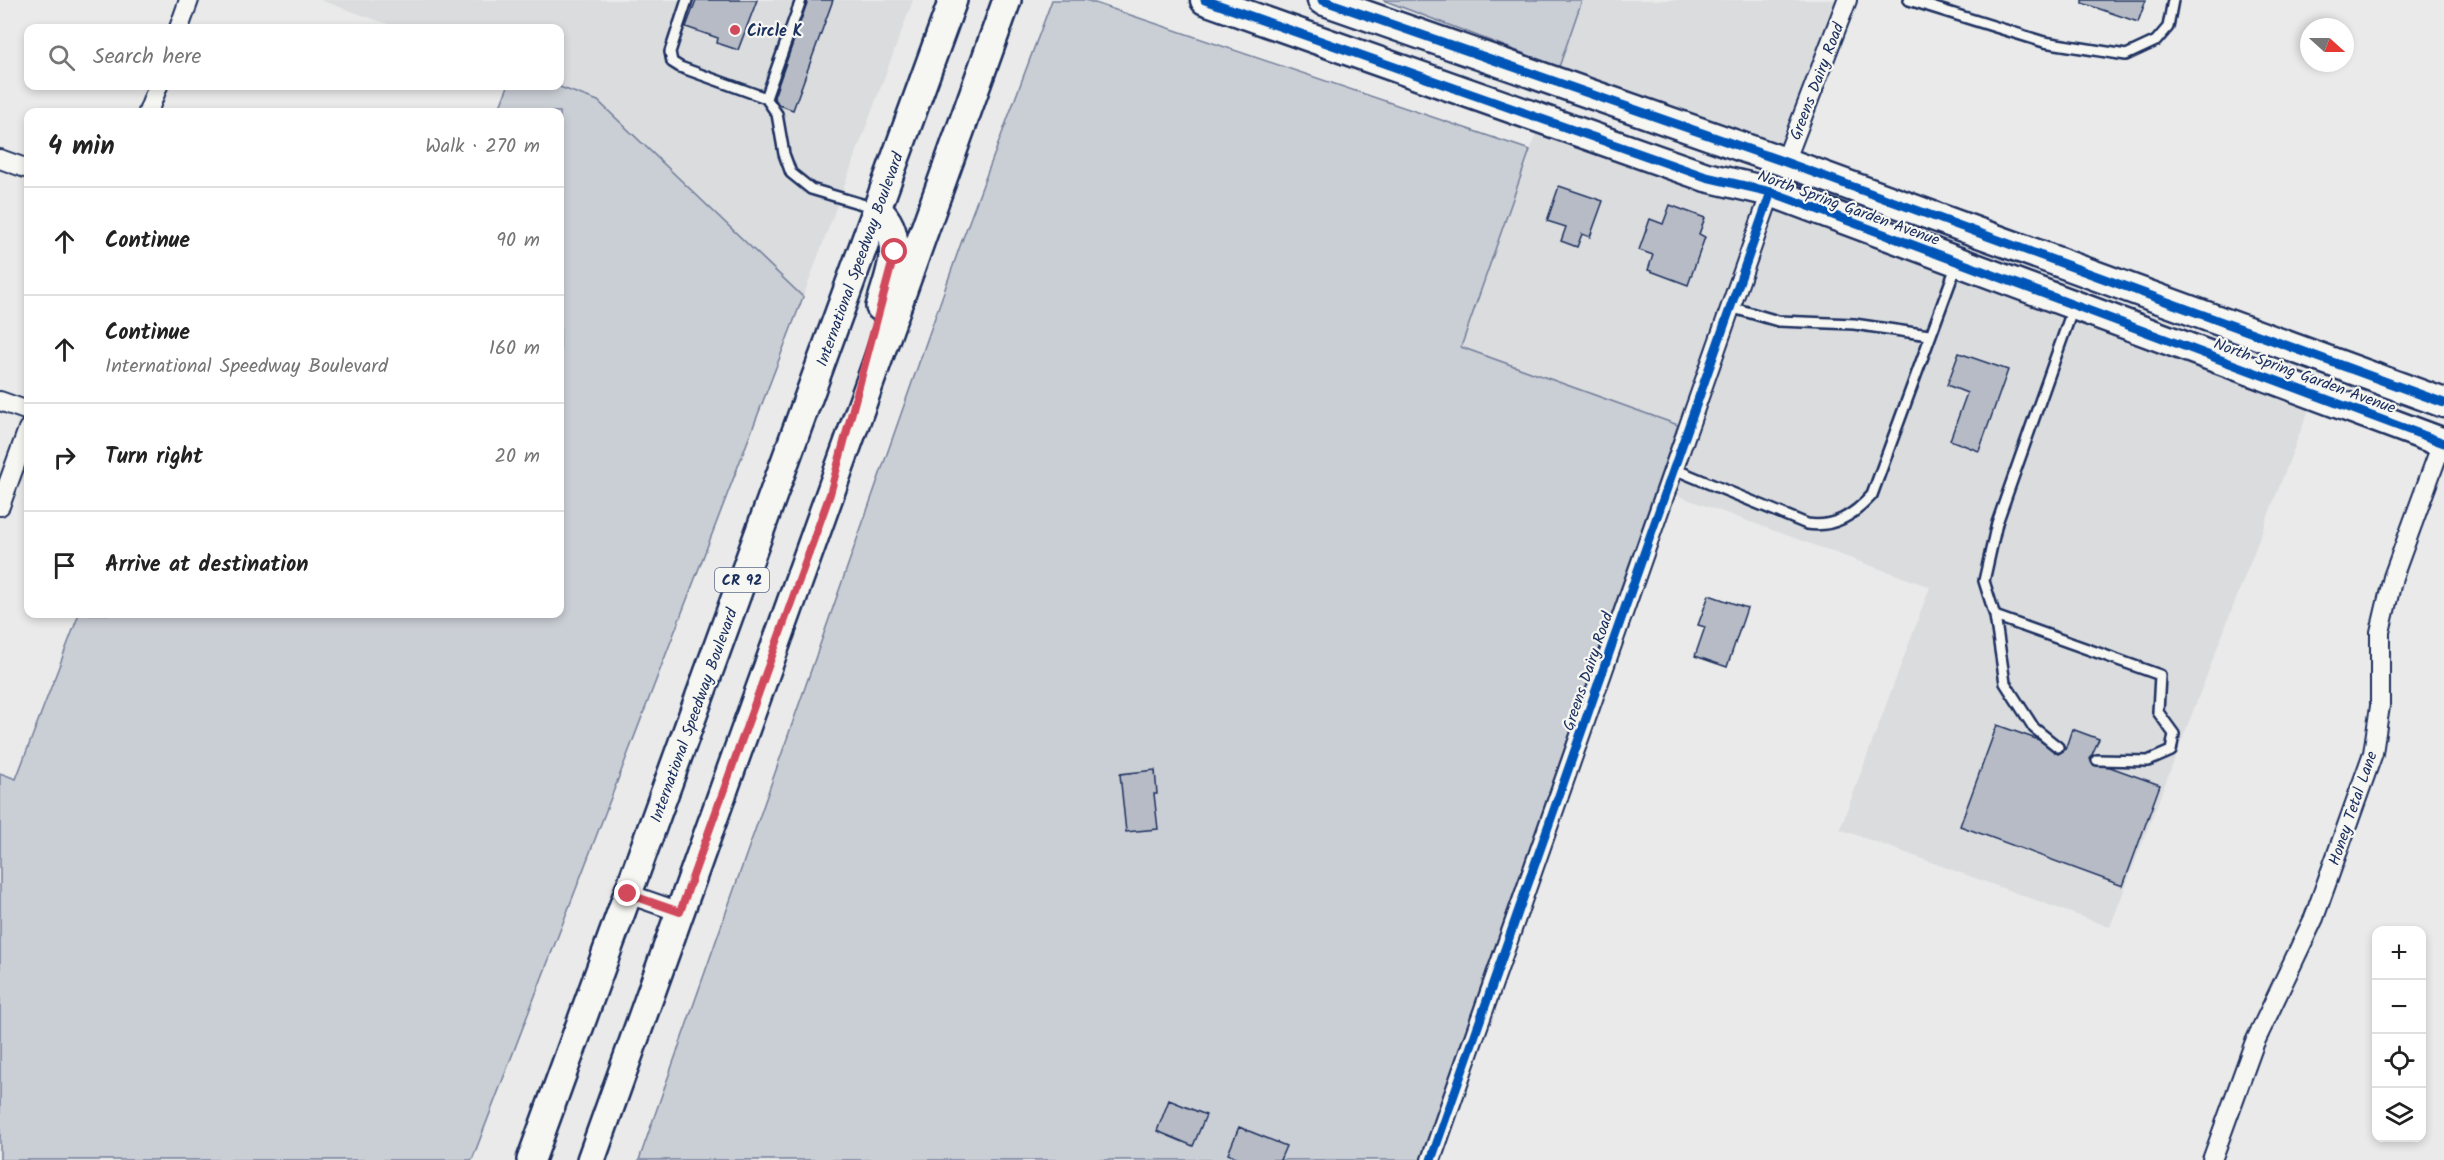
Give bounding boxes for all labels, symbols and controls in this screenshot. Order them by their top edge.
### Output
street label: Greens Dairy Road [1783,18,1852,144]
north arrow [2300,18,2354,72]
place label: Circle K [747,19,803,44]
marker: Circle K [728,23,742,37]
search box [24,24,564,90]
text: Search here [93,40,201,75]
icon: search [45,41,78,74]
text: 4 min [48,126,115,168]
text: Walk · 270 m [425,131,540,163]
street label: International Speedway Boulevard [810,148,911,370]
street label: North Spring Garden Avenue [1754,164,1943,253]
text: Continue [105,224,190,259]
icon: ahead [48,225,81,258]
text: 90 m [496,225,540,257]
route start [881,238,907,264]
text: Continue [105,316,190,351]
street label: North Spring Garden Avenue [2210,332,2399,421]
icon: ahead [48,333,81,366]
text: 160 m [489,333,540,365]
text: International Speedway Boulevard [105,351,388,383]
text: Turn right [105,440,203,475]
icon: right [48,441,81,474]
text: 20 m [494,441,540,473]
text: Arrive at destination [105,548,308,583]
icon: arrive [48,549,81,582]
road number: CR 92 [715,568,769,592]
street label: International Speedway Boulevard [644,604,745,826]
street label: Greens Dairy Road [1556,608,1621,734]
street label: Honey Tetal Lane [2322,748,2385,869]
route end [614,880,640,906]
map controls [2372,926,2426,1142]
button: + [2372,926,2426,980]
button: − [2372,980,2426,1034]
button: locate [2372,1034,2426,1088]
button: layers [2372,1088,2426,1142]

